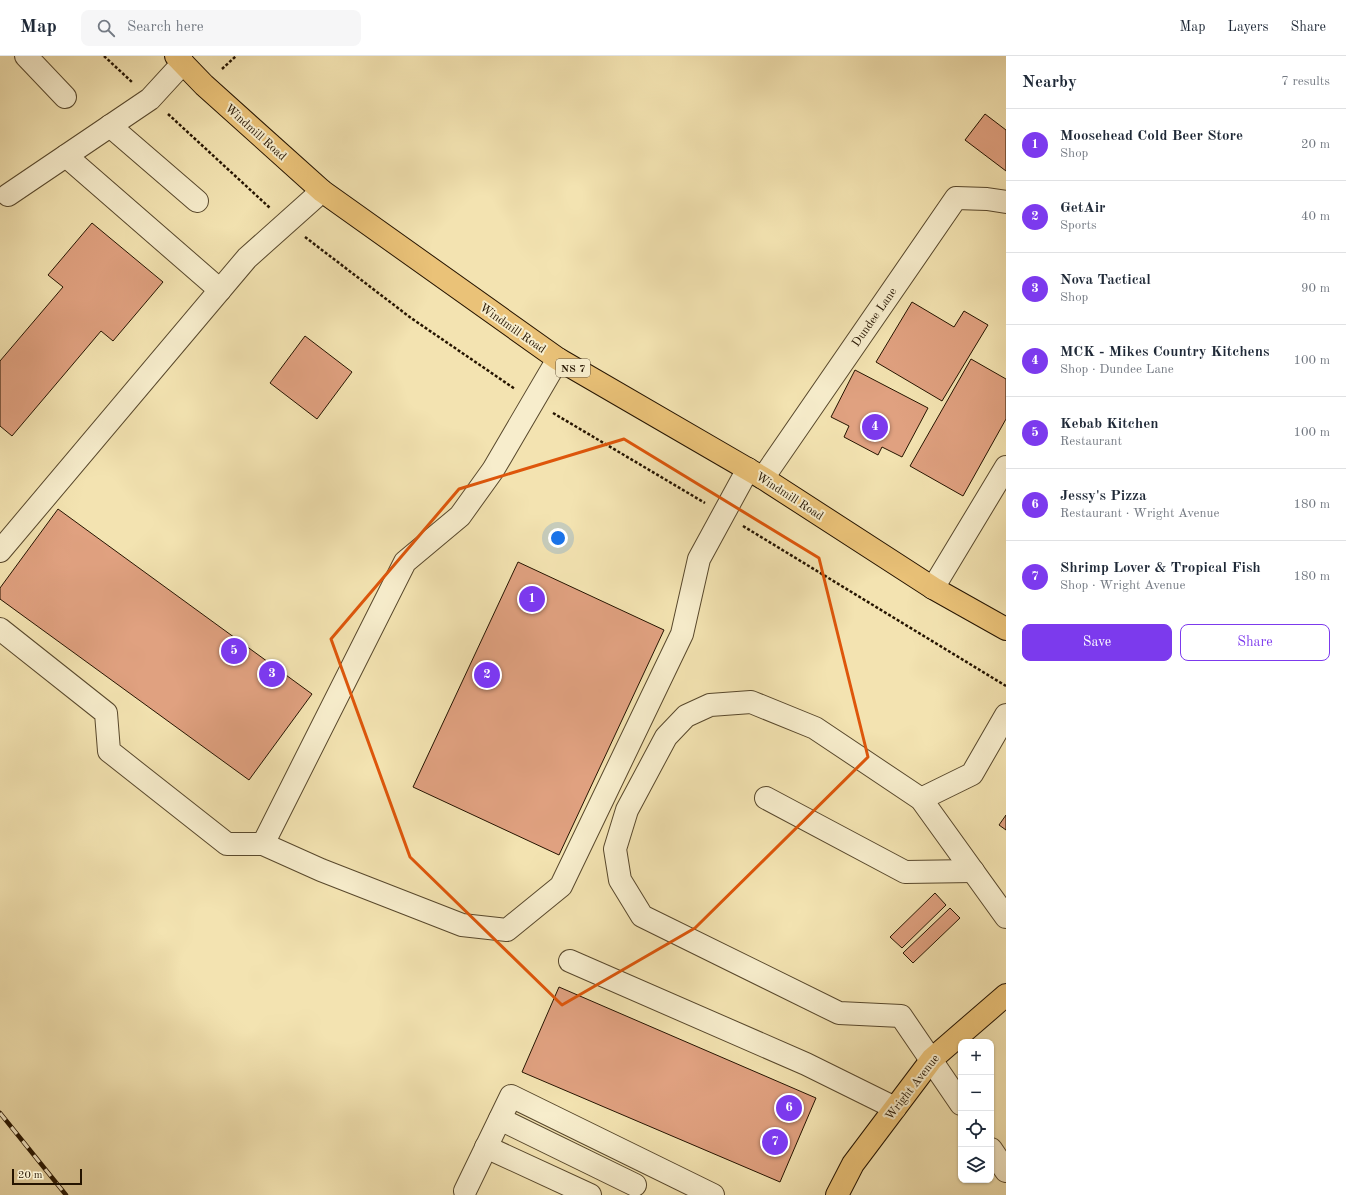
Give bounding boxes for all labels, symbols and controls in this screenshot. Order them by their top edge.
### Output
search box [81,10,361,46]
icon: search [95,17,117,39]
text: Map [20,18,57,37]
text: Search here [127,20,204,35]
text: Map [1180,20,1206,34]
text: Layers [1228,20,1269,34]
text: Share [1291,20,1326,34]
text: Nearby [1022,74,1077,91]
text: 7 results [1281,75,1330,88]
street label: Windmill Road [222,102,288,163]
text: Moosehead Cold Beer Store [1060,129,1243,144]
text: 1 [1031,138,1039,151]
text: 20 m [1301,138,1330,151]
text: Shop [1060,147,1088,160]
text: GetAir [1060,201,1106,216]
text: 2 [1031,210,1039,223]
text: 40 m [1301,210,1330,223]
text: Sports [1060,219,1097,232]
text: Nova Tactical [1060,273,1151,288]
text: 3 [1031,282,1039,295]
text: 90 m [1301,282,1330,295]
street label: Dundee Lane [850,286,900,349]
text: Shop [1060,291,1088,304]
street label: Windmill Road [477,302,548,356]
text: MCK - Mikes Country Kitchens [1060,345,1270,360]
text: 4 [1031,354,1039,367]
text: 100 m [1293,354,1330,367]
road number: NS 7 [556,359,590,377]
text: Shop · Dundee Lane [1060,363,1174,376]
pin: 4 [862,412,888,442]
text: Kebab Kitchen [1060,417,1159,432]
text: 5 [1031,426,1039,439]
text: 100 m [1293,426,1330,439]
text: Restaurant [1060,435,1122,448]
street label: Windmill Road [754,471,825,523]
text: Jessy's Pizza [1060,489,1147,504]
text: 6 [1031,498,1039,511]
text: 180 m [1293,498,1330,511]
text: Restaurant · Wright Avenue [1060,507,1219,520]
your location [548,528,568,548]
text: Shrimp Lover & Tropical Fish [1060,561,1261,576]
text: 7 [1031,570,1039,583]
text: 180 m [1293,570,1330,583]
text: Shop · Wright Avenue [1060,579,1186,592]
pin: 1 [519,584,545,614]
button: Save [1022,624,1172,661]
button: Share [1180,624,1330,661]
pin: 5 [221,636,247,666]
pin: 3 [259,659,285,689]
pin: 2 [474,660,500,690]
map controls [958,1039,994,1183]
button: + [958,1039,994,1075]
street label: Wright Avenue [884,1052,942,1123]
button: − [958,1075,994,1111]
pin: 6 [776,1093,802,1123]
button: locate [958,1111,994,1147]
pin: 7 [762,1127,788,1157]
button: layers [958,1147,994,1183]
scale bar [12,1167,82,1186]
text: 20 m [18,1170,43,1181]

